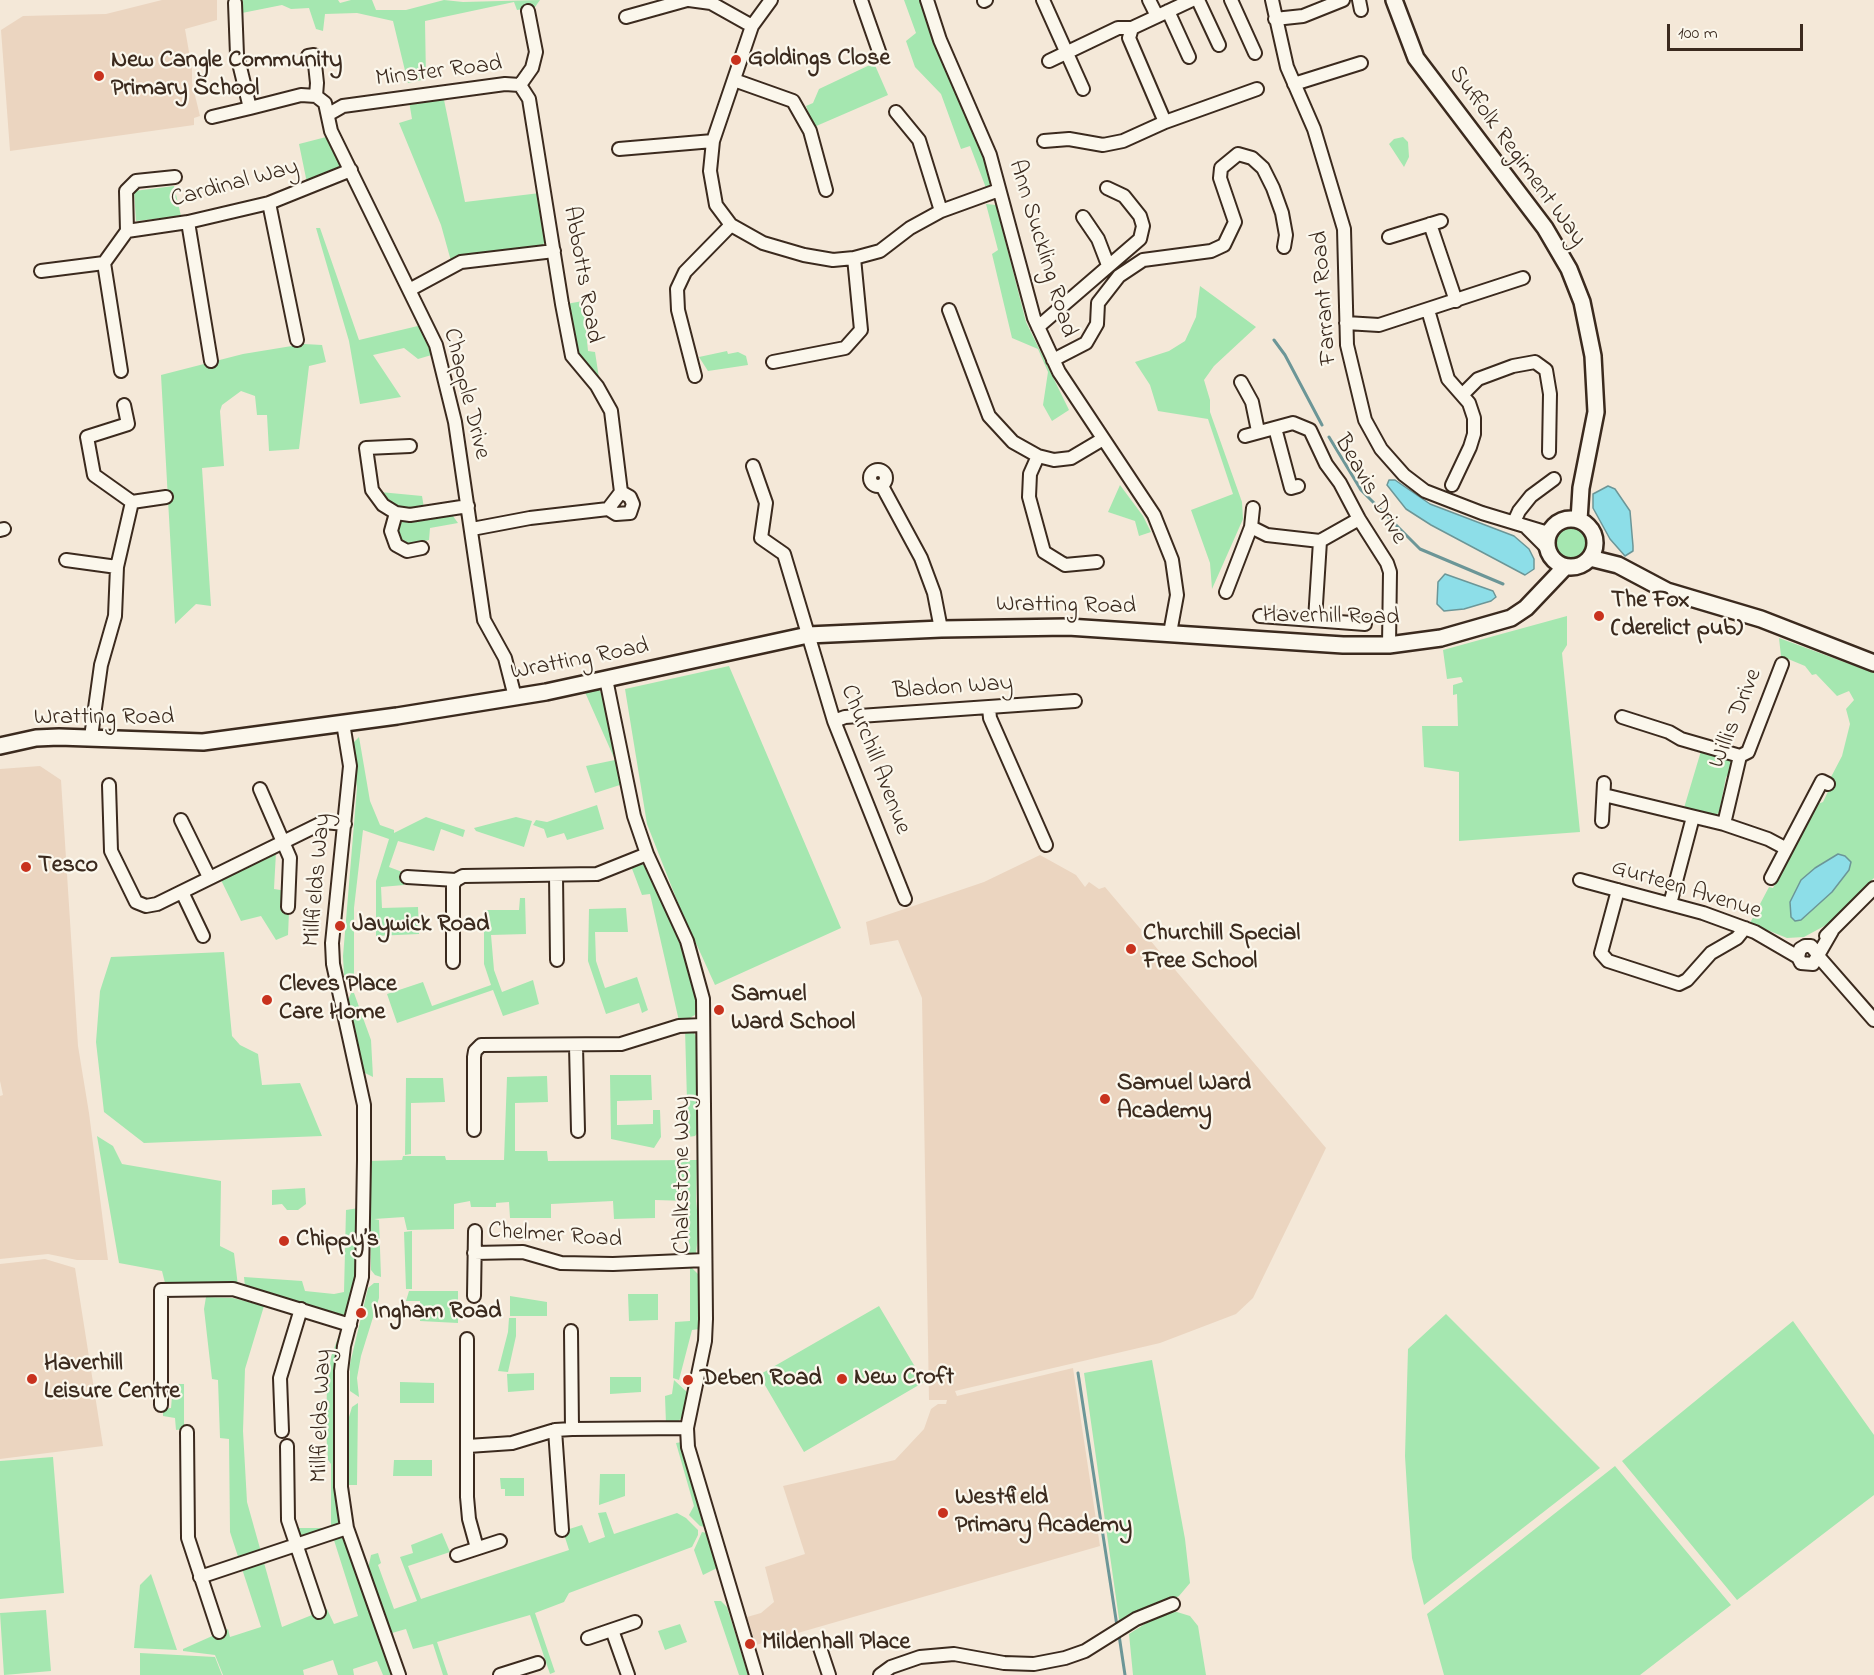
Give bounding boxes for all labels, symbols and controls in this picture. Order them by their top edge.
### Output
scale bar [1670,12,1806,50]
text: 100 m [1678,21,1718,47]
place label: Goldings Close [748,46,890,74]
place label: New Cangle Community Primary School [111,48,342,104]
street label: Minster Road [374,51,504,95]
marker: Goldings Close [729,53,743,67]
street label: Suffolk Regiment Way [1441,61,1591,253]
marker: New Cangle Community Primary School [92,69,106,83]
street label: Cardinal Way [168,154,302,216]
street label: Ann Suckling Road [1000,157,1082,341]
street label: Abbotts Road [555,204,607,346]
street label: Farrant Road [1307,230,1345,366]
street label: Chapple Drive [435,326,495,462]
street label: Beavis Drive [1326,430,1412,550]
place label: The Fox (derelict pub) [1611,588,1743,644]
street label: Wratting Road [996,591,1136,623]
street label: Haverhill Road [1262,602,1400,634]
marker: The Fox (derelict pub) [1592,609,1606,623]
street label: Wratting Road [508,633,652,689]
street label: Willis Drive [1704,665,1770,773]
street label: Bladon Way [892,670,1014,708]
street label: Churchill Avenue [832,681,916,839]
street label: Wratting Road [34,705,174,733]
street label: Millfields Way [299,812,339,948]
place label: Tesco [38,853,98,881]
street label: Gurteen Avenue [1608,855,1764,927]
marker: Tesco [19,860,33,874]
place label: Jaywick Road [352,912,489,940]
marker: Jaywick Road [333,919,347,933]
place label: Churchill Special Free School [1143,921,1300,977]
marker: Churchill Special Free School [1124,942,1138,956]
place label: Cleves Place Care Home [279,972,397,1028]
place label: Samuel Ward School [731,982,855,1038]
marker: Cleves Place Care Home [260,993,274,1007]
marker: Samuel Ward School [712,1003,726,1017]
place label: Samuel Ward Academy [1117,1071,1251,1127]
marker: Samuel Ward Academy [1098,1092,1112,1106]
street label: Chalkstone Way [670,1096,698,1254]
street label: Chelmer Road [487,1218,623,1256]
place label: Chippy’s [296,1227,379,1255]
marker: Chippy’s [277,1234,291,1248]
place label: Ingham Road [373,1299,501,1327]
marker: Ingham Road [354,1306,368,1320]
street label: Millfields Way [306,1349,340,1483]
place label: Haverhill Leisure Centre [44,1351,180,1407]
place label: New Croft [854,1365,954,1393]
place label: Deben Road [700,1366,822,1394]
marker: Haverhill Leisure Centre [25,1372,39,1386]
marker: New Croft [835,1372,849,1386]
marker: Deben Road [681,1373,695,1387]
place label: Westfield Primary Academy [955,1485,1132,1541]
marker: Westfield Primary Academy [936,1506,950,1520]
place label: Mildenhall Place [762,1630,910,1658]
marker: Mildenhall Place [743,1637,757,1651]

